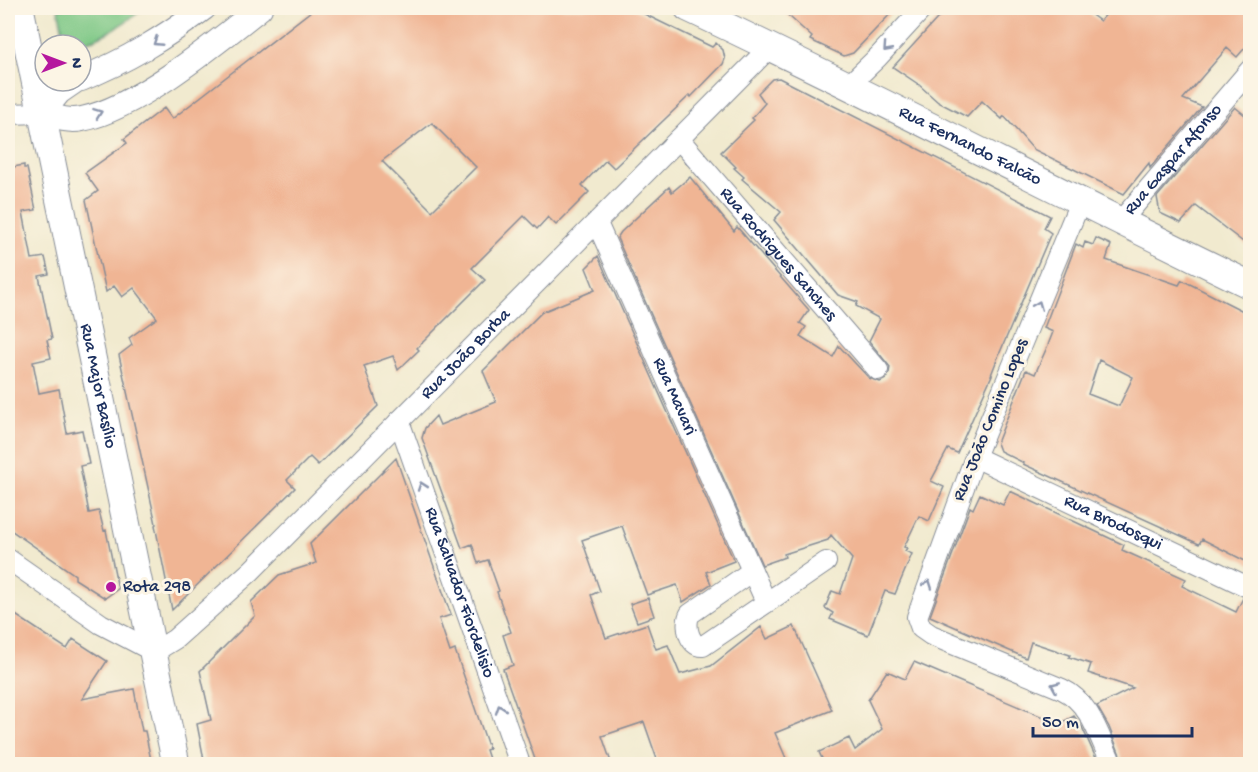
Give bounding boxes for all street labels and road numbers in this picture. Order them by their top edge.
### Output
street label: Rua Gaspar Afonso [1120,100,1227,220]
street label: Rua Fernando Falcão [895,102,1045,191]
street label: Rua Rodrigues Sanches [715,183,842,326]
street label: Rua João Borba [416,304,516,404]
street label: Rua Major Basílio [75,322,121,450]
street label: Rua João Comino Lopes [949,334,1034,504]
street label: Rua Mavari [648,354,701,439]
street label: Rua Brodosqui [1060,490,1166,555]
street label: Rua Salvador Fiordelisio [420,505,499,681]

